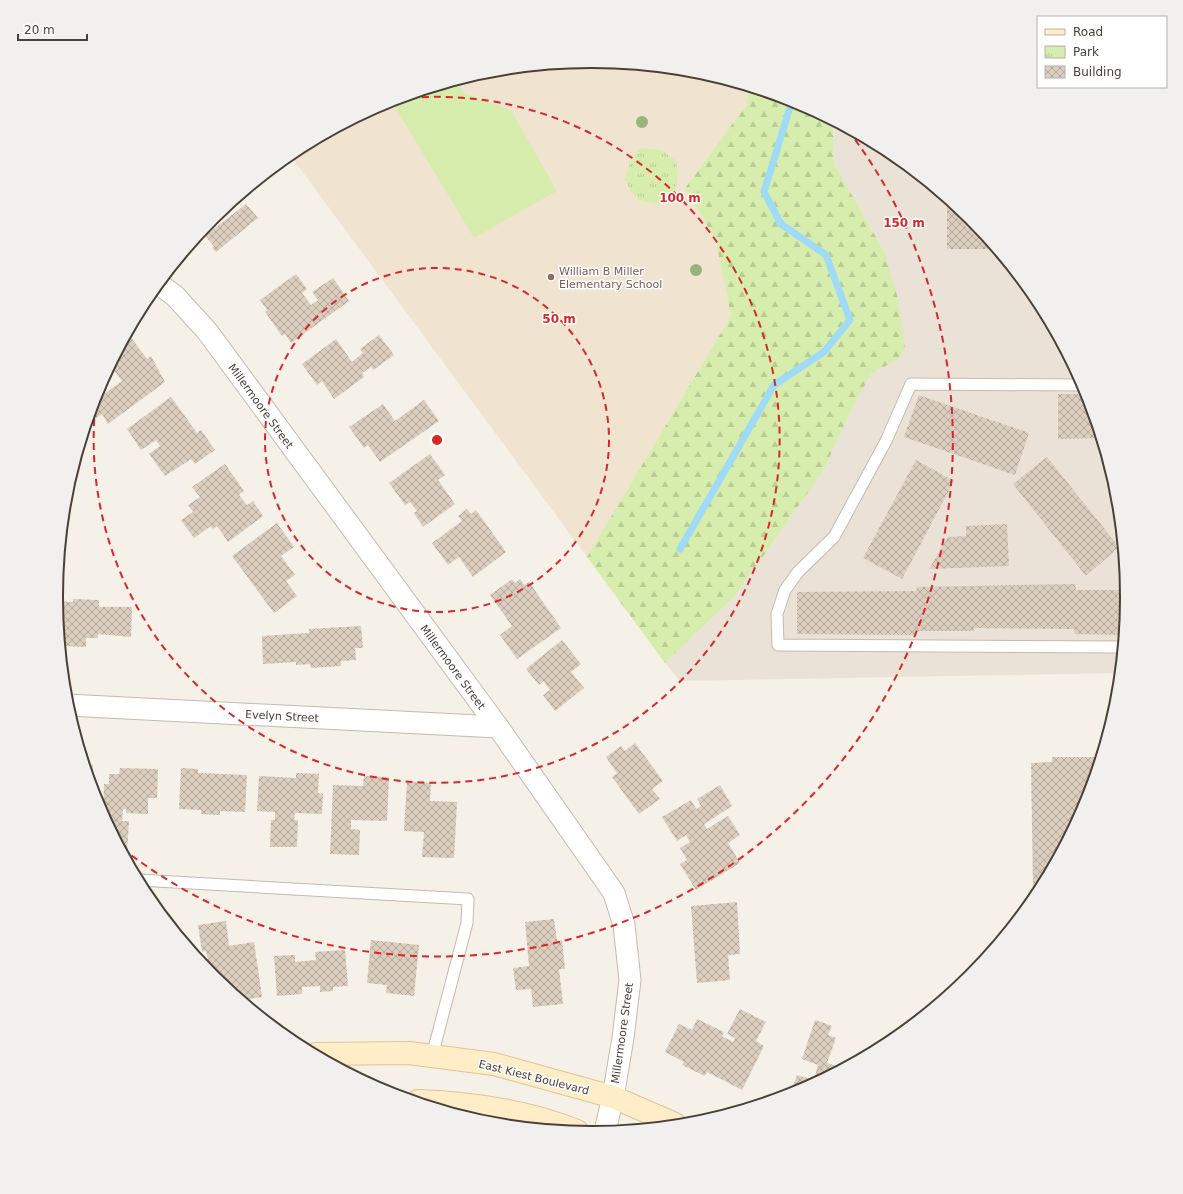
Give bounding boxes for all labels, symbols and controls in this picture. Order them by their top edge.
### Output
scale bar [18,16,87,42]
legend [1037,16,1167,88]
text: 20 m [24,23,55,37]
text: Road [1073,25,1103,39]
text: Park [1073,45,1099,59]
text: Building [1073,65,1122,79]
text: 100 m [659,191,701,205]
text: 150 m [883,216,925,230]
place label: William B Miller Elementary School [559,265,662,291]
marker: William B Miller Elementary School [546,272,556,282]
text: 50 m [542,312,576,326]
street label: Millermoore Street [225,361,296,452]
centre of rings [430,433,444,447]
street label: Millermoore Street [417,622,488,713]
street label: Evelyn Street [245,708,320,725]
street label: Millermoore Street [609,981,636,1084]
street label: East Kiest Boulevard [477,1057,590,1098]

